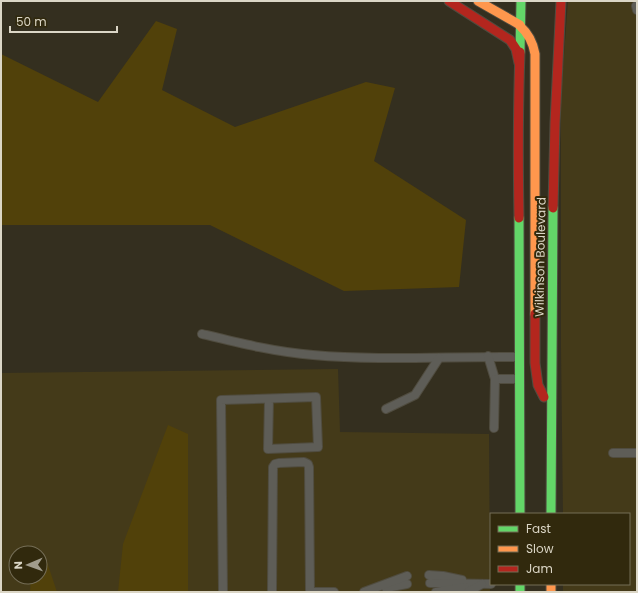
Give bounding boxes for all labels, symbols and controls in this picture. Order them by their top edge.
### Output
scale bar [10,8,117,34]
text: 50 m [16,13,47,30]
street label: Wilkinson Boulevard [530,197,550,317]
legend [490,513,630,585]
text: Fast [526,520,551,537]
text: Slow [526,540,554,557]
north arrow [8,545,48,585]
text: Jam [526,560,553,577]
text: N [10,561,26,570]

